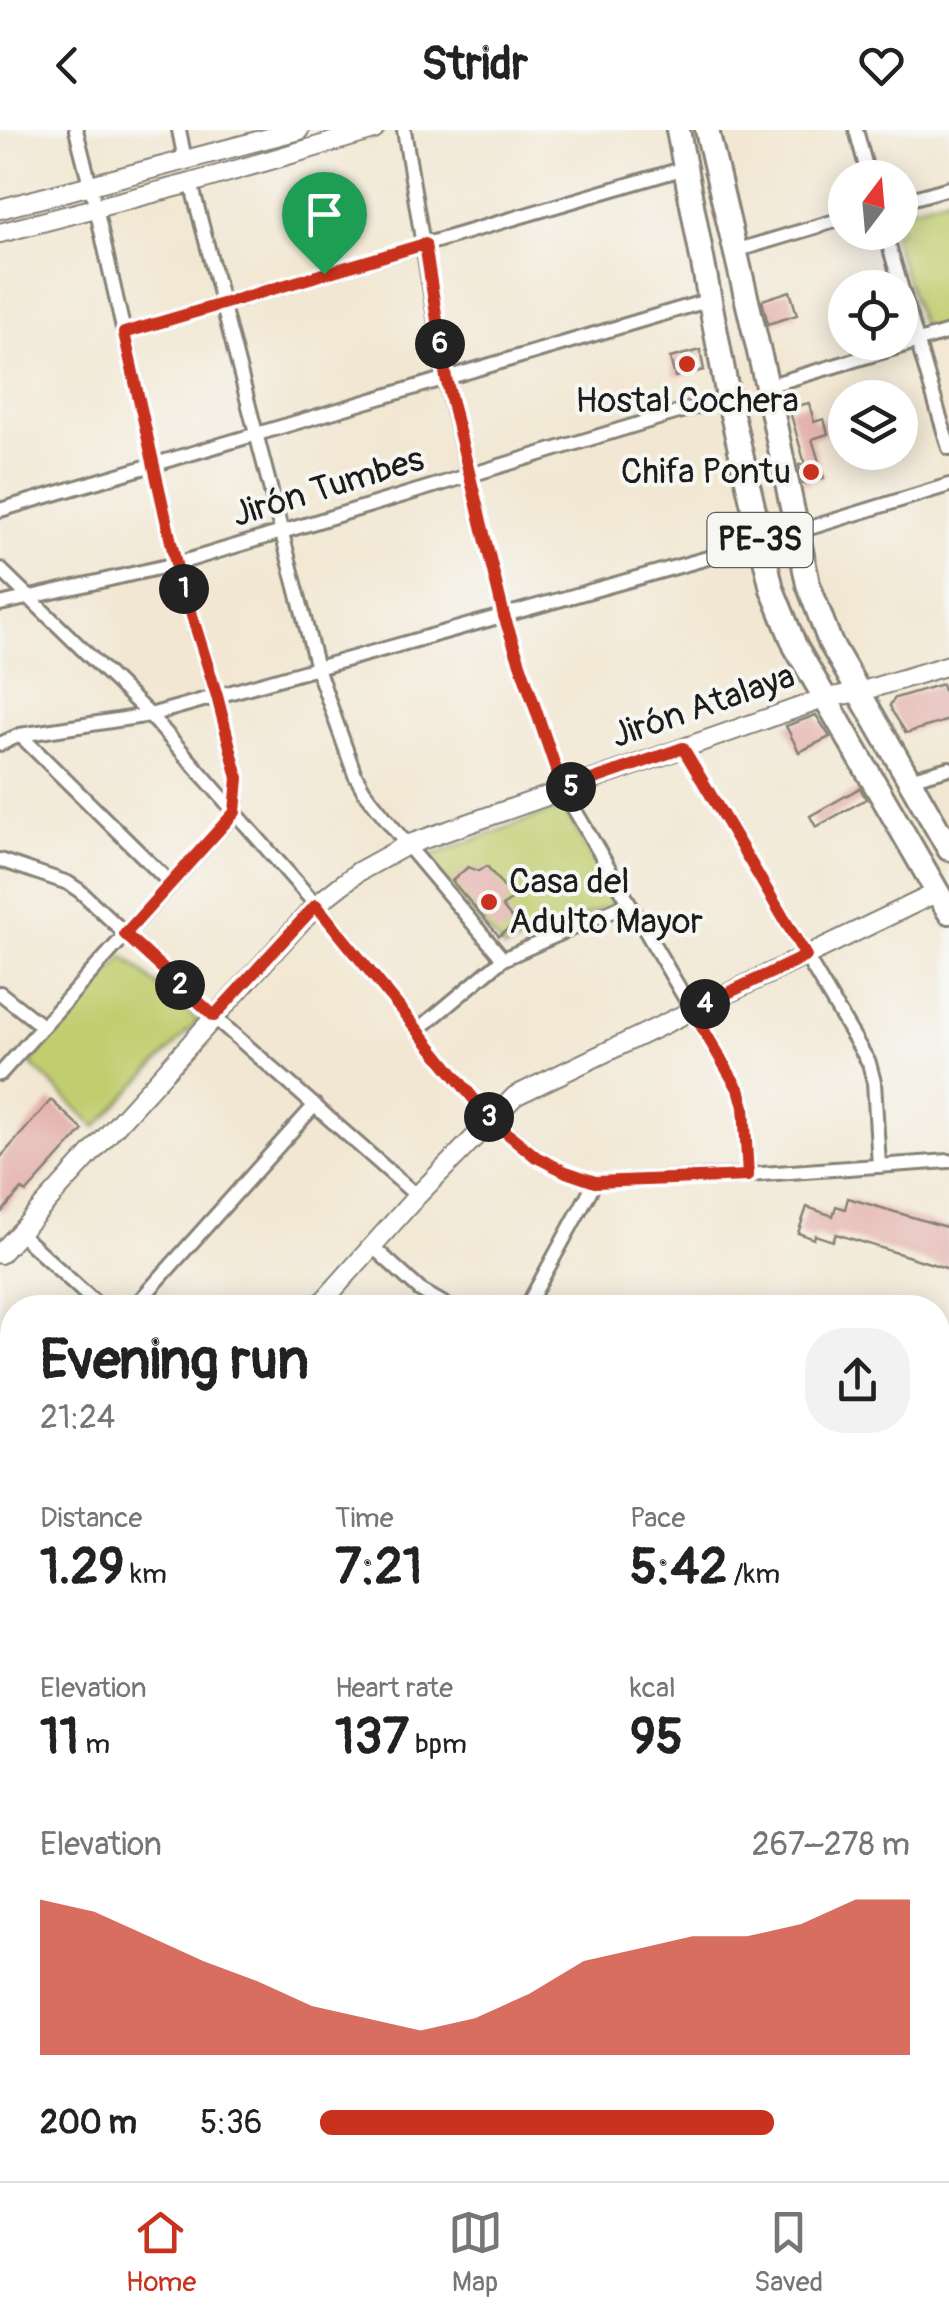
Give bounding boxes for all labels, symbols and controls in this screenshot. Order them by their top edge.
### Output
text: Stridr [421,37,528,93]
icon: back [40,38,95,93]
icon: heart [854,38,909,93]
north arrow [828,160,918,250]
map controls [828,160,918,470]
pin [282,172,367,275]
icon: arrive [297,187,352,242]
button: locate [828,270,918,360]
pin: 6 [415,319,465,369]
text: 6 [432,326,448,361]
marker: Hostal Cochera [676,353,698,375]
place label: Hostal Cochera [575,379,799,423]
button: layers [828,380,918,470]
street label: Jirón Tumbes [227,437,430,537]
place label: Chifa Pontu [621,450,791,494]
marker: Chifa Pontu [800,461,822,483]
road number: PE-3S [708,513,812,567]
pin: 1 [159,564,209,614]
text: 1 [179,571,189,606]
street label: Jirón Atalaya [606,654,800,758]
pin: 5 [546,762,596,812]
text: 5 [563,769,579,804]
place label: Casa del Adulto Mayor [509,860,704,944]
marker: Casa del Adulto Mayor [478,891,500,913]
pin: 2 [155,960,205,1010]
text: 2 [172,967,188,1002]
pin: 4 [680,979,730,1029]
text: 4 [697,986,713,1021]
pin: 3 [464,1092,514,1142]
text: 3 [481,1099,497,1134]
text: Evening run [40,1326,309,1395]
button: share [805,1328,910,1433]
text: 21:24 [40,1398,115,1438]
text: Distance [40,1501,142,1536]
text: Time [335,1501,394,1536]
text: Pace [630,1501,685,1536]
text: 1.29 [40,1536,124,1599]
text: 7:21 [335,1536,422,1599]
text: 5:42 [630,1536,727,1599]
text: km [124,1557,167,1592]
text: /km [727,1557,780,1592]
text: Elevation [40,1671,147,1706]
text: Heart rate [335,1671,453,1706]
text: kcal [630,1671,676,1706]
text: 11 [40,1706,79,1769]
text: 137 [335,1706,409,1769]
text: 95 [630,1706,683,1769]
text: m [79,1727,110,1762]
text: bpm [409,1727,467,1762]
text: Elevation [40,1825,162,1865]
text: 267–278 m [752,1825,910,1865]
text: 200 m [40,2103,137,2143]
text: 5:36 [200,2103,262,2143]
tab: Home [126,2205,196,2300]
tab: Map [448,2205,503,2300]
tab: Saved [754,2205,823,2300]

